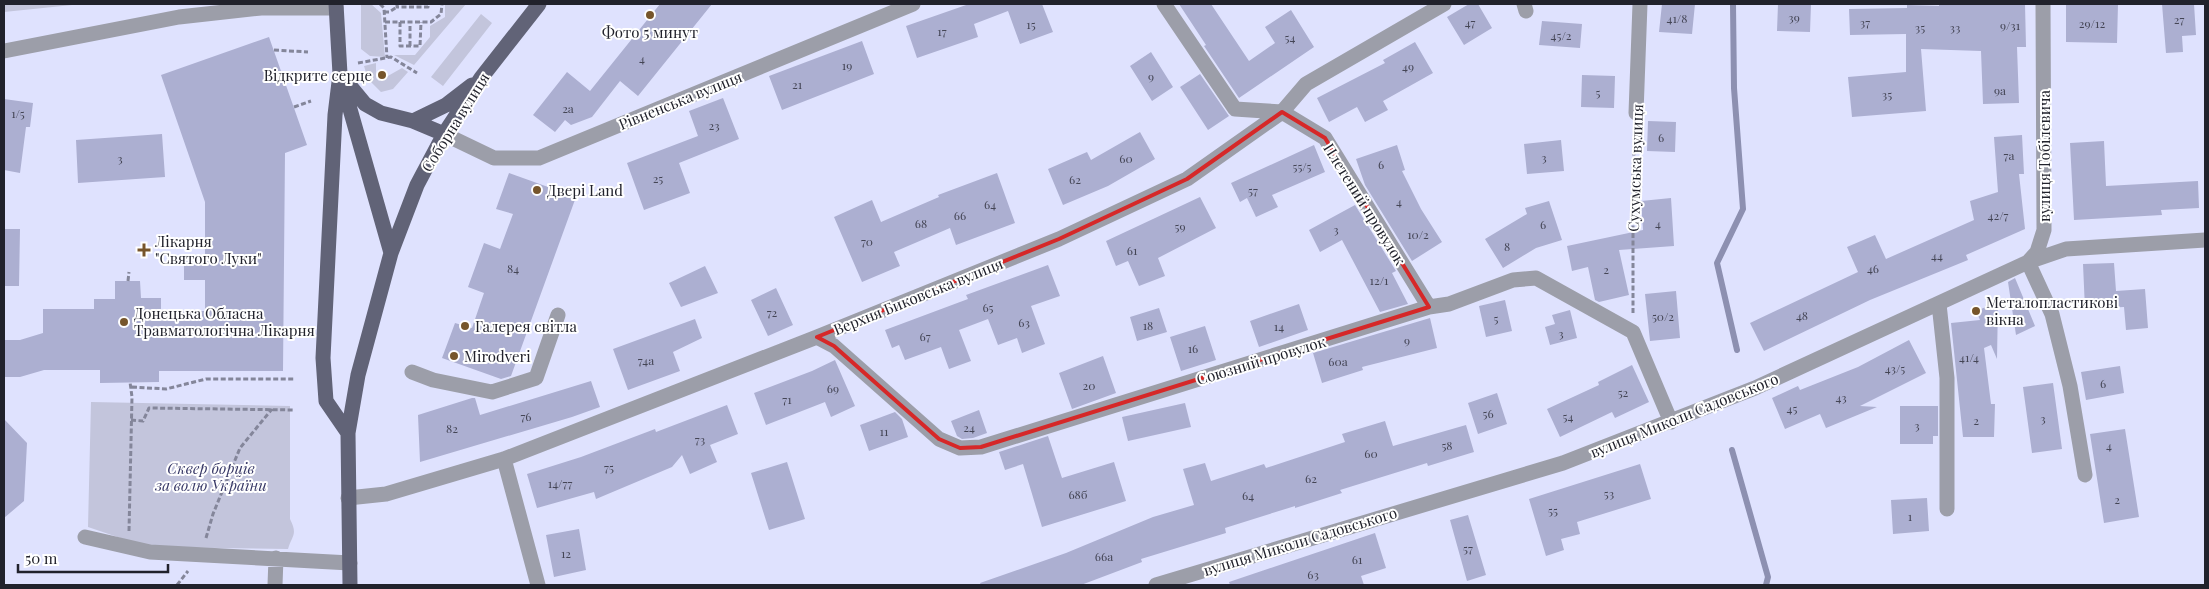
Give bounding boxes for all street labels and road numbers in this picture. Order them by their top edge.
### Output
street label: Рівненська вулиця [615,66,745,134]
street label: Соборна вулиця [416,69,494,175]
street label: вулиця Тобілевича [2034,89,2054,222]
street label: Сухумська вулиця [1623,104,1647,232]
street label: Плетений провулок [1319,139,1411,269]
street label: Верхня Биковська вулиця [830,253,1006,339]
street label: Союзний провулок [1194,331,1328,389]
street label: вулиця Миколи Садовського [1587,368,1781,462]
street label: вулиця Миколи Садовського [1201,502,1399,580]

